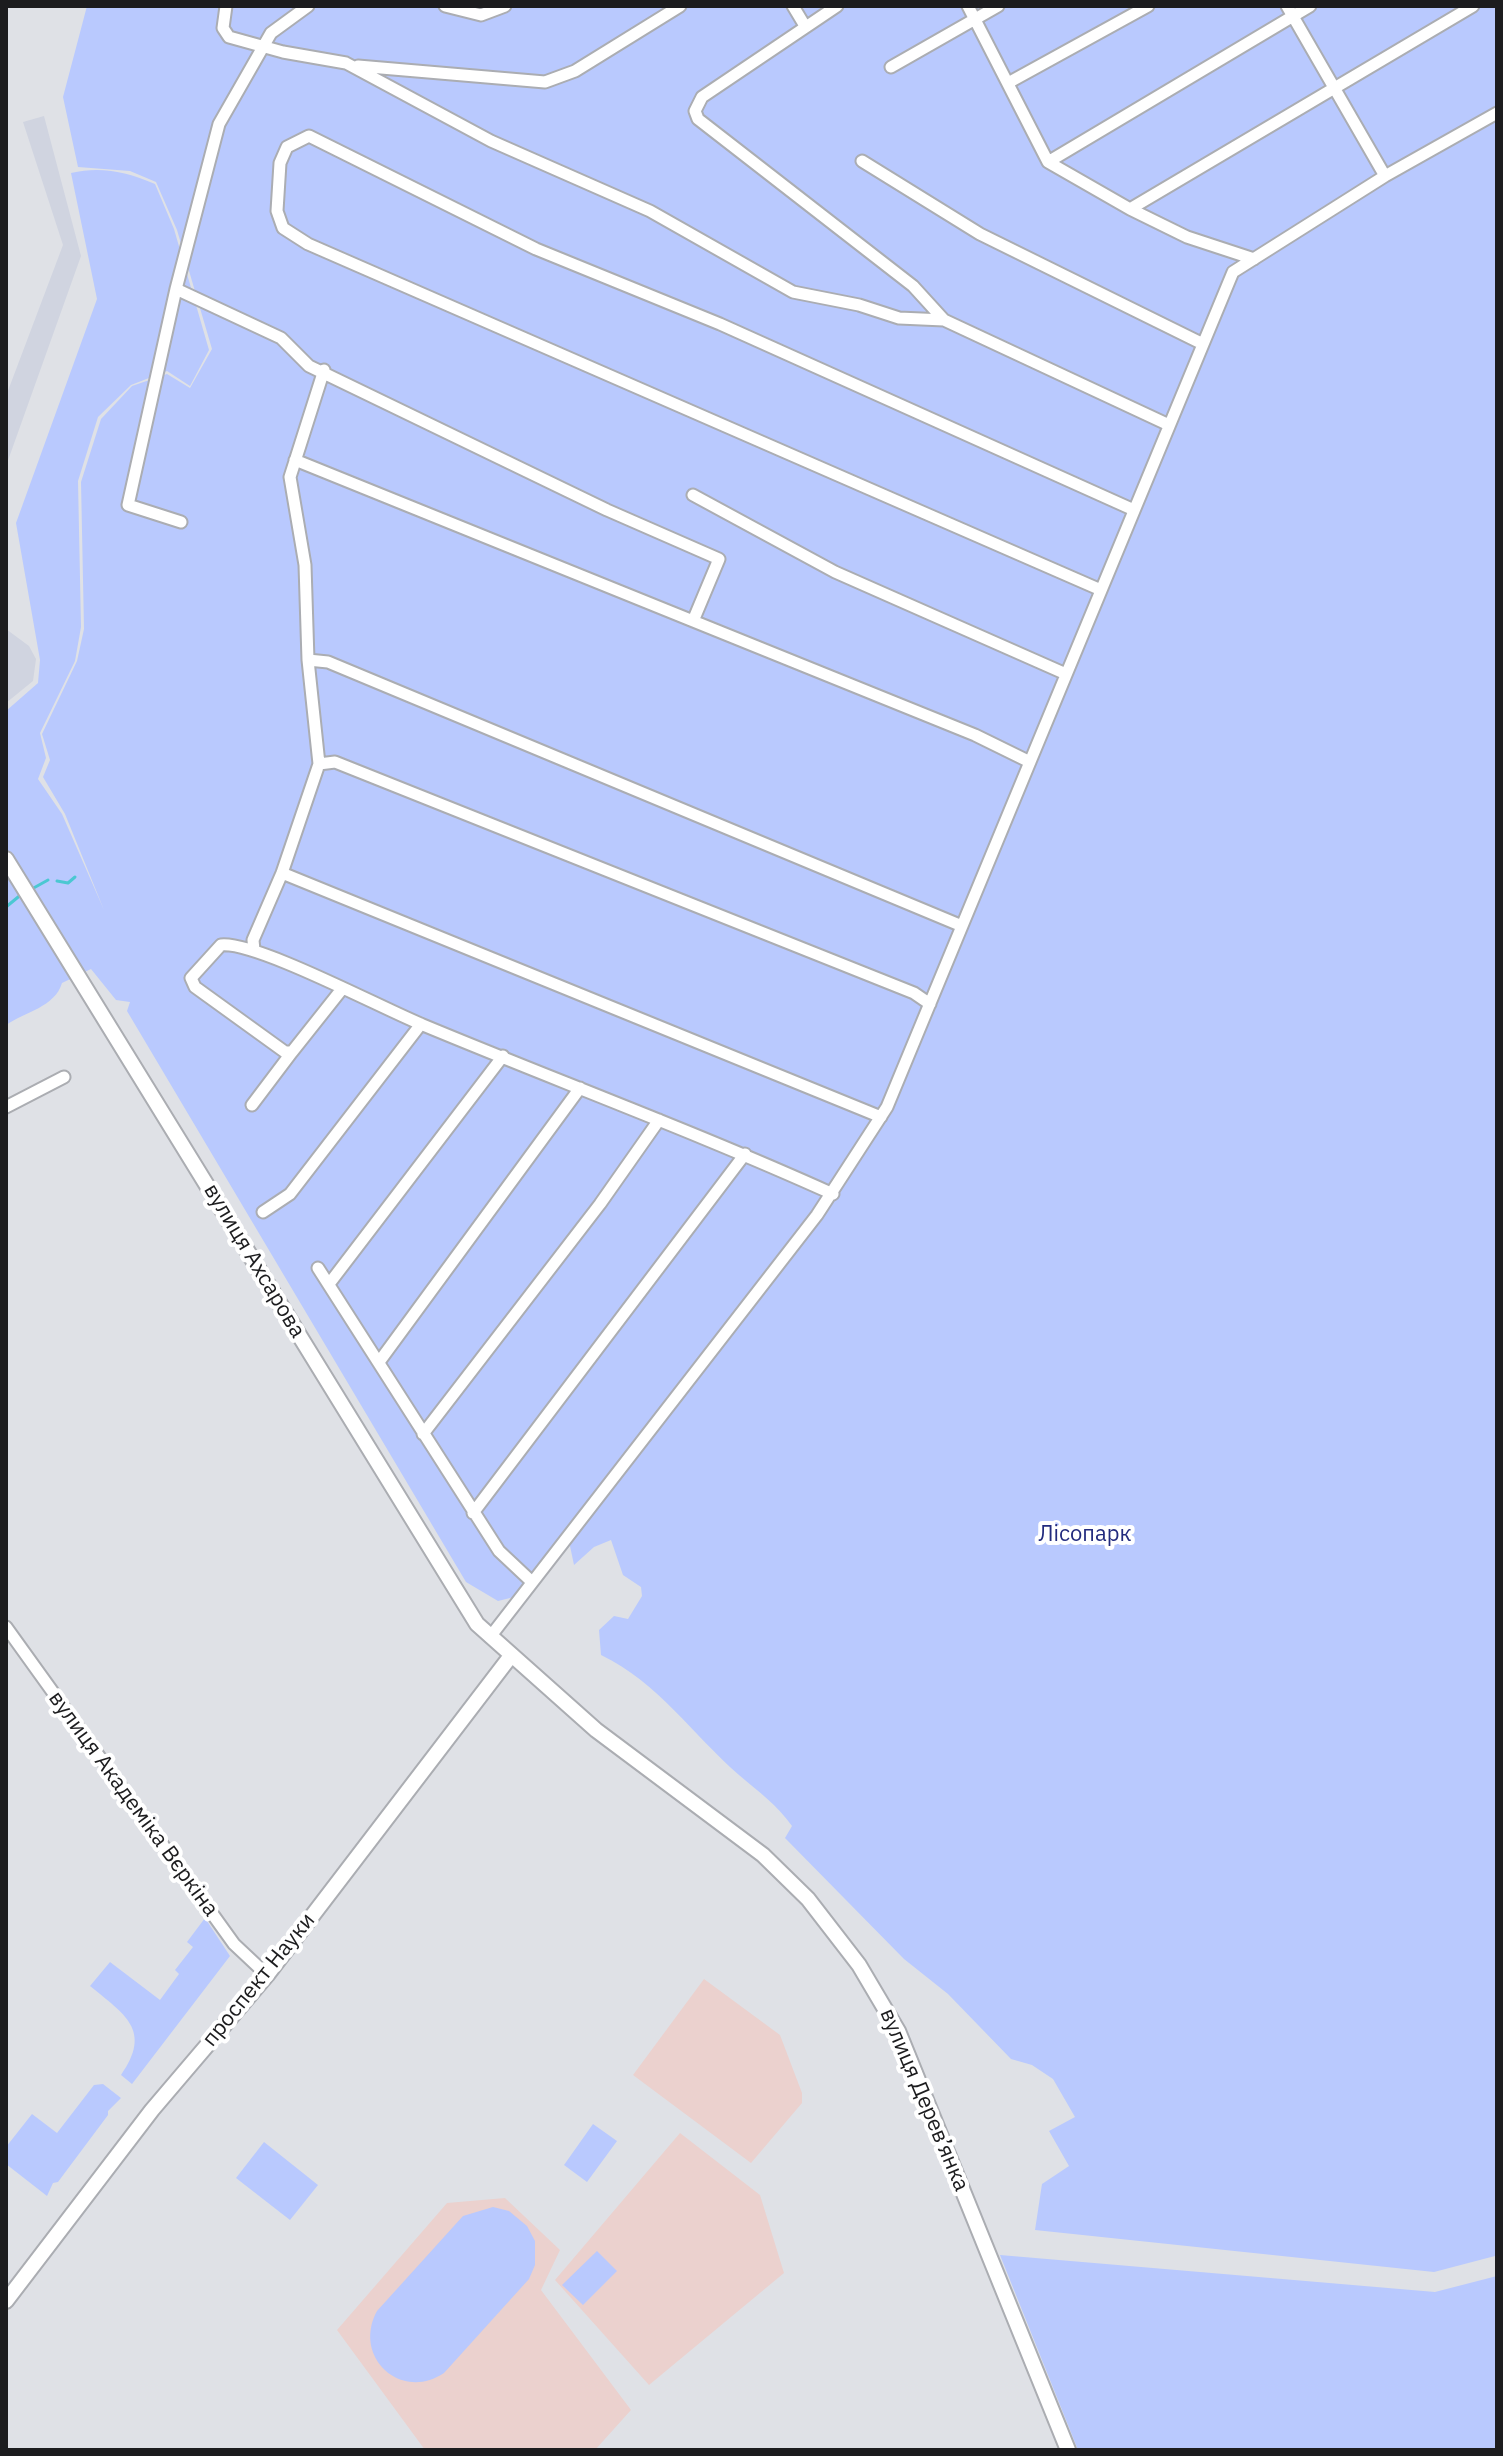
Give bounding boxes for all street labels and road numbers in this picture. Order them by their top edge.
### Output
street label: вулиця Ахсарова [198,1179,310,1343]
street label: вулиця Академіка Вєркіна [42,1686,224,1922]
street label: проспект Науки [197,1908,321,2052]
street label: вулиця Дерев’янка [874,2005,974,2195]

